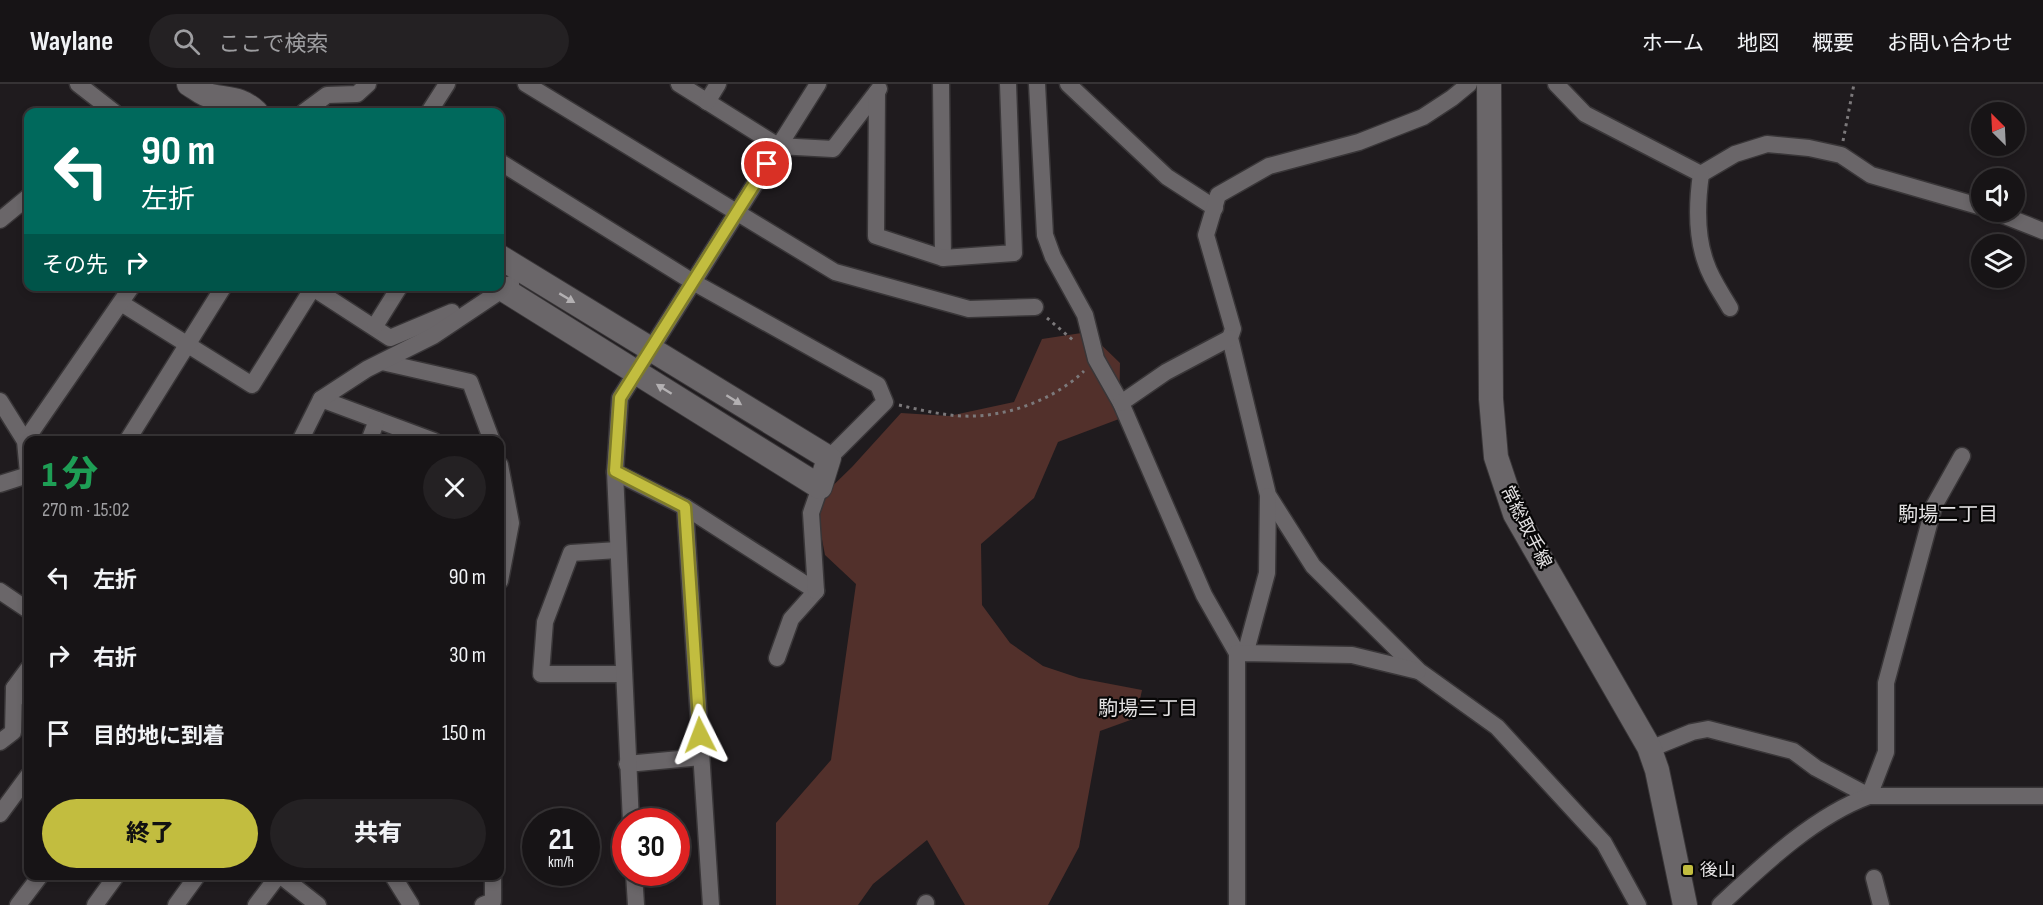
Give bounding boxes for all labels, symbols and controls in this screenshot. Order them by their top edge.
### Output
search box [149,14,569,68]
text: Waylane [30,25,113,58]
icon: search [170,25,203,58]
text: ここで検索 [218,31,328,58]
text: ホーム [1642,31,1704,56]
text: 地図 [1737,31,1779,56]
text: 概要 [1812,31,1854,56]
text: お問い合わせ [1887,31,2013,56]
north arrow [1971,102,2025,156]
map controls [1971,102,2025,288]
text: 90 m [141,126,215,177]
icon: left [42,132,120,210]
pin [741,138,792,189]
icon: arrive [750,147,783,180]
button: sound [1971,168,2025,222]
text: 左折 [141,184,195,216]
button: layers [1971,234,2025,288]
icon: right [120,246,153,279]
text: その先 [42,252,108,279]
one-way arrow [559,292,575,303]
one-way arrow [656,384,672,395]
one-way arrow [726,394,742,405]
text: 1 分 [42,454,98,497]
button: close [423,456,486,519]
street label: 常総取手線 [1496,482,1556,572]
text: 270 m · 15:02 [42,498,129,522]
district label: 駒場二丁目 [1898,503,1998,527]
icon: left [42,561,75,594]
text: 90 m [449,564,486,591]
text: 左折 [93,567,137,594]
icon: right [42,639,75,672]
text: 30 m [449,642,486,669]
text: 右折 [93,645,137,672]
district label: 駒場三丁目 [1098,697,1198,721]
position arrow [668,703,732,767]
icon: arrive [42,717,75,750]
text: 150 m [442,720,486,747]
text: 目的地に到着 [93,723,225,750]
button: 終了 [42,799,258,868]
button: 共有 [270,799,486,868]
speed limit sign: 30 [612,808,690,886]
text: 21 [549,822,573,858]
text: km/h [548,853,574,872]
place label: 後山 [1700,860,1736,881]
marker: 後山 [1681,863,1695,877]

